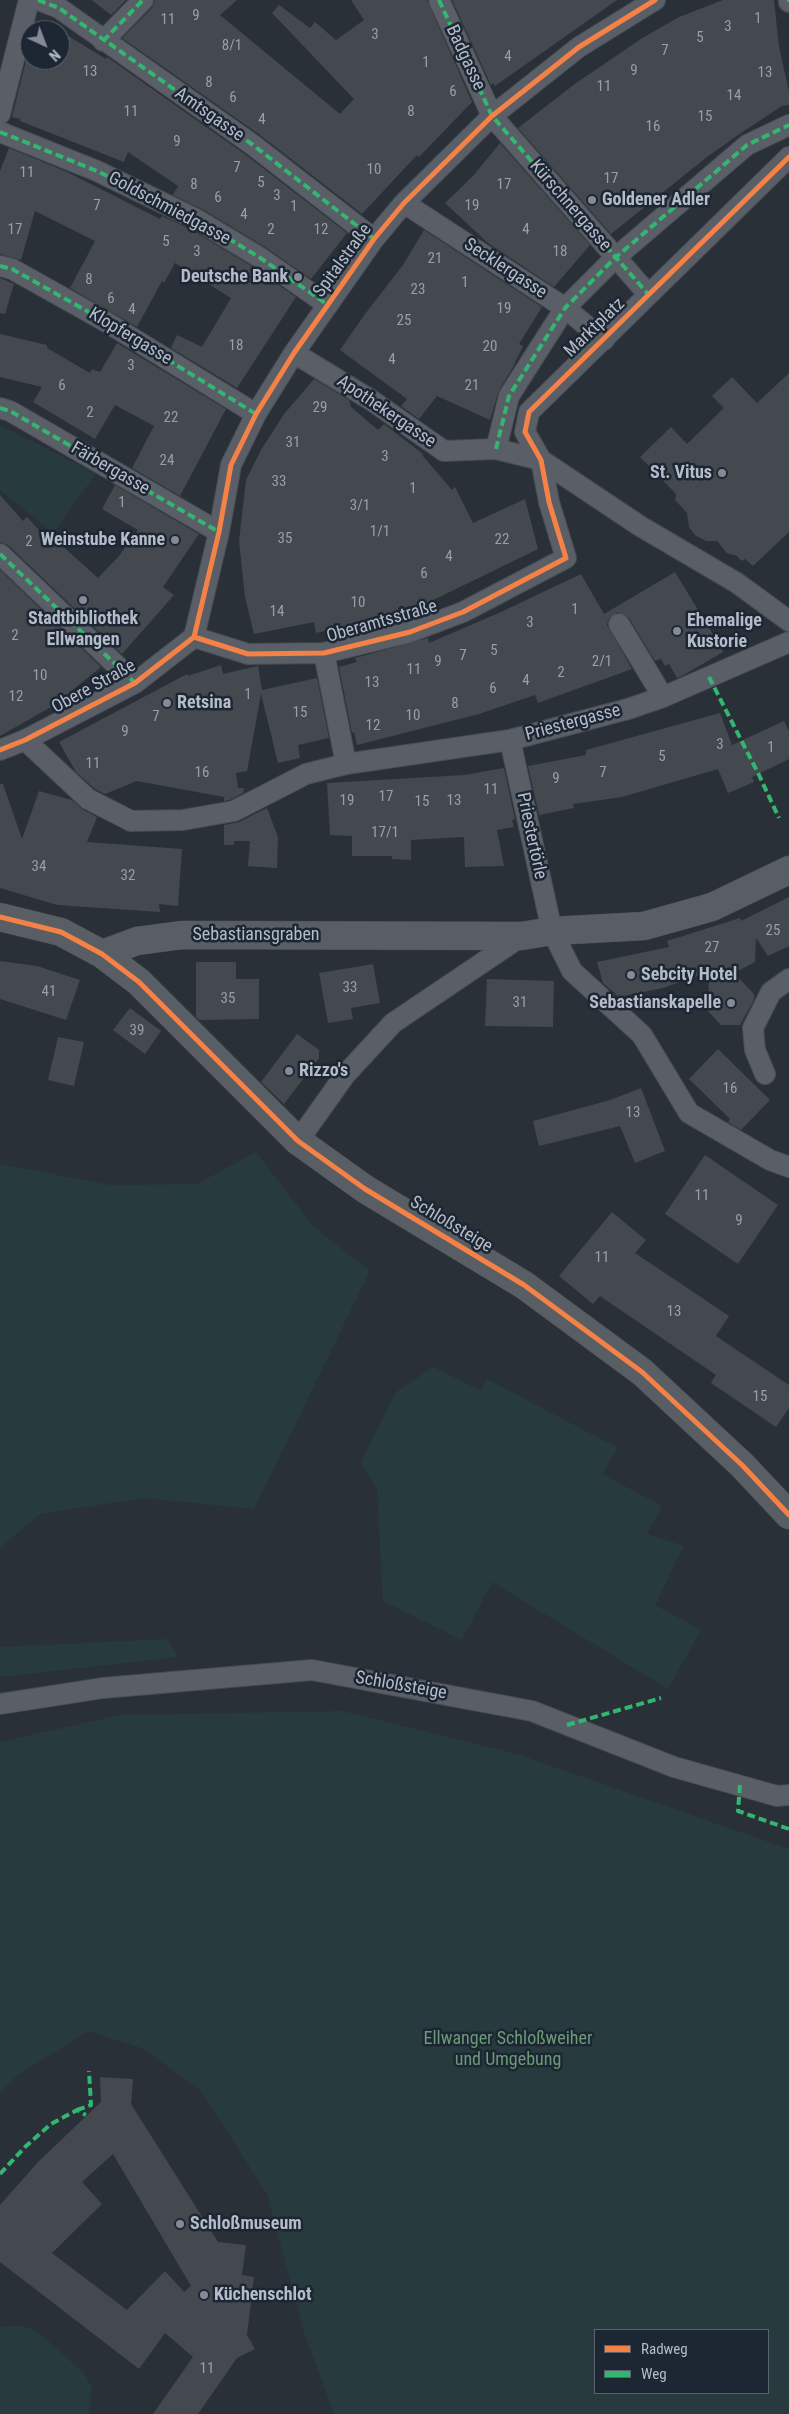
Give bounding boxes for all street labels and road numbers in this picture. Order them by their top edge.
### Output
street label: Badgasse [440,22,490,94]
street label: Amtsgasse [170,83,248,147]
street label: Kürschnergasse [525,156,615,256]
street label: Goldschmiedgasse [104,168,234,250]
street label: Spitalstraße [309,220,377,302]
street label: Secklergasse [460,234,550,304]
street label: Marktplatz [560,294,630,362]
street label: Klopfergasse [84,304,176,370]
street label: Apothekergasse [332,371,440,453]
street label: Färbergasse [67,438,153,500]
street label: Oberamtsstraße [324,596,440,648]
street label: Obere Straße [48,655,140,719]
street label: Priestergasse [523,700,623,746]
street label: Priestertörle [511,791,551,881]
street label: Sebastiansgraben [192,924,320,946]
street label: Schloßsteige [406,1192,496,1258]
street label: Schloßsteige [354,1667,448,1705]

